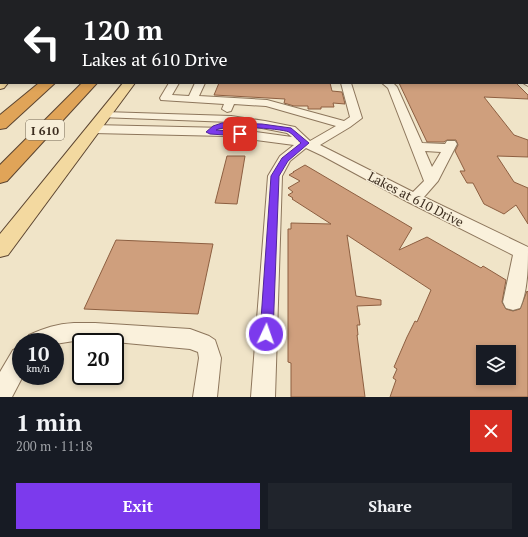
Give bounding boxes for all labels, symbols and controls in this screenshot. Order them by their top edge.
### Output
text: 120 m [82,11,163,48]
icon: left [16,16,68,68]
text: Lakes at 610 Drive [82,47,228,71]
pin [223,117,257,151]
road number: I 610 [26,120,64,140]
icon: arrive [229,123,251,145]
street label: Lakes at 610 Drive [365,167,467,231]
position arrow [245,313,287,355]
speed limit sign: 20 [72,333,124,385]
text: 10 [27,340,49,367]
map controls [476,345,516,385]
button: layers [476,345,516,385]
text: km/h [26,362,50,375]
text: 1 min [16,406,82,438]
button: close [470,410,512,452]
text: 200 m · 11:18 [16,437,93,455]
button: Exit [16,483,260,529]
button: Share [268,483,512,529]

